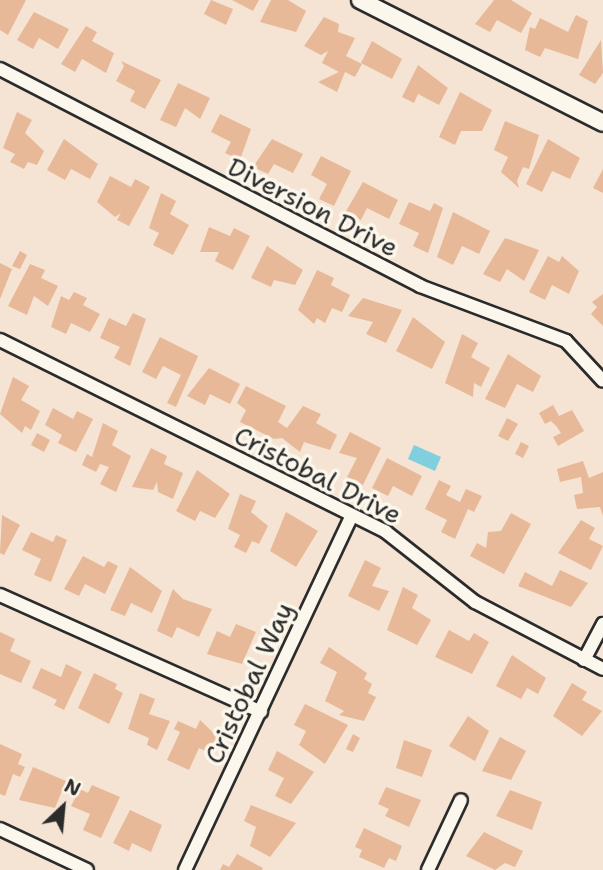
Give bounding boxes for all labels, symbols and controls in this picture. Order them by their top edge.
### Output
street label: Diversion Drive [223,151,403,263]
street label: Cristobal Drive [229,419,407,531]
street label: Cristobal Way [198,597,300,769]
north arrow [28,772,98,842]
text: N [60,773,85,802]

